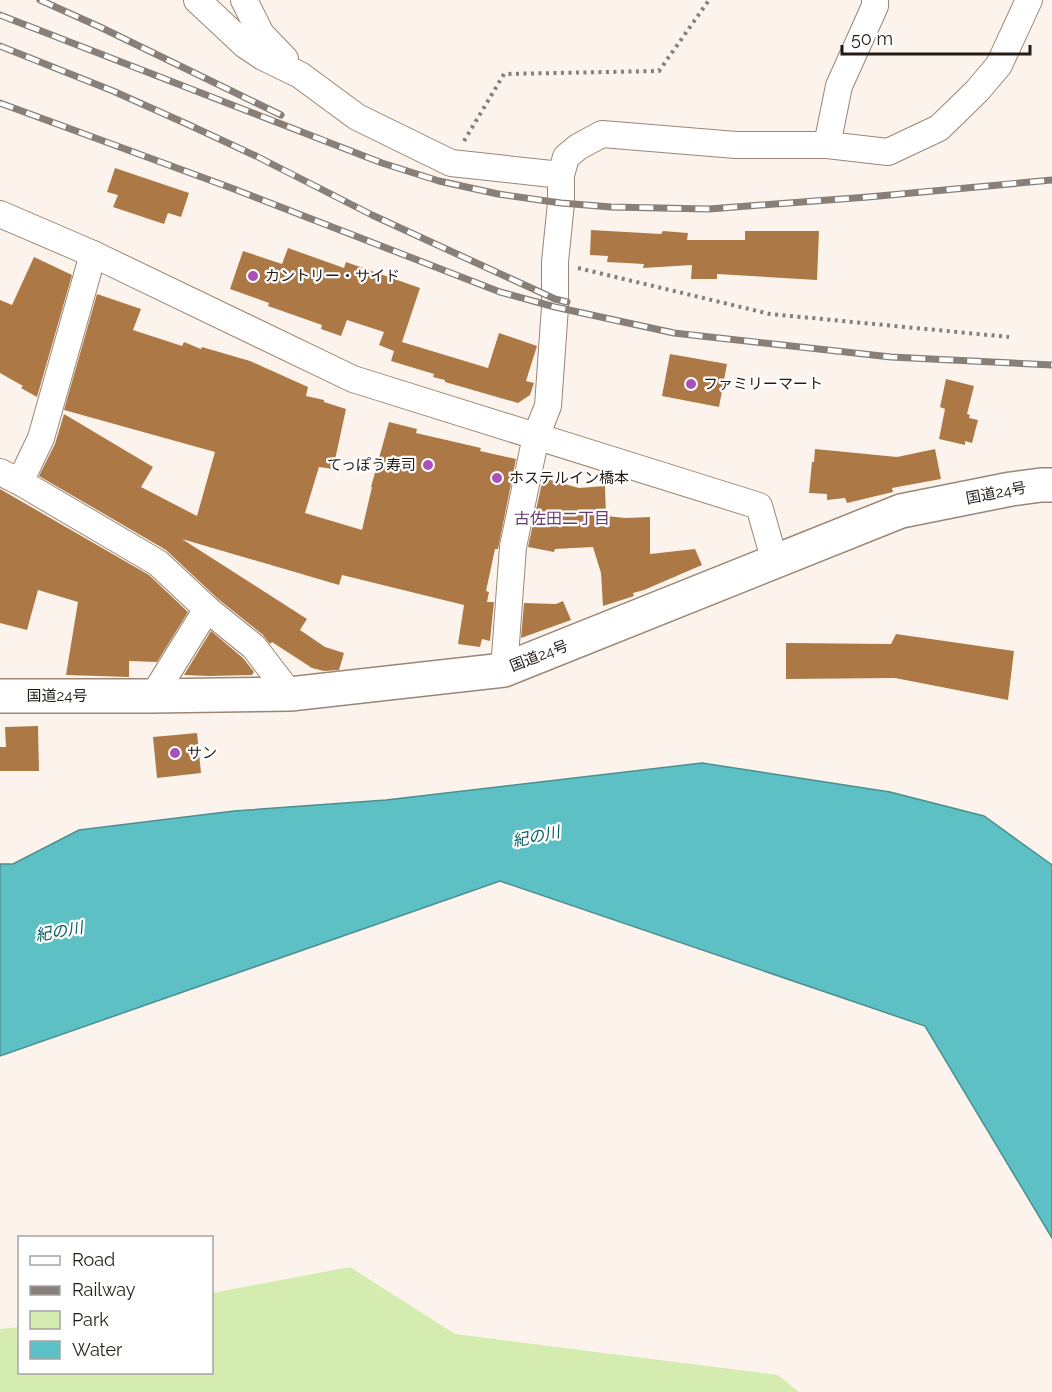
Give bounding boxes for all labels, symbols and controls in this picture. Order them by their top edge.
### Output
scale bar [842,18,1030,56]
text: 50 m [851,28,893,49]
place label: カントリー・サイド [265,267,400,285]
marker: カントリー・サイド [246,269,260,283]
place label: ファミリーマート [703,375,823,393]
marker: ファミリーマート [684,377,698,391]
place label: てっぽう寿司 [327,456,416,474]
marker: てっぽう寿司 [421,458,435,472]
place label: ホステルイン橋本 [509,469,629,487]
marker: ホステルイン橋本 [490,471,504,485]
street label: 国道24号 [964,478,1028,508]
district label: 古佐田二丁目 [514,509,610,528]
street label: 国道24号 [507,637,571,675]
street label: 国道24号 [26,687,88,705]
place label: サン [187,744,217,762]
marker: サン [168,746,182,760]
water label: 紀の川 [511,822,564,851]
water label: 紀の川 [34,918,86,945]
legend [18,1236,213,1374]
text: Road [72,1249,115,1270]
text: Railway [72,1279,136,1300]
text: Park [72,1309,109,1330]
text: Water [72,1339,123,1360]

